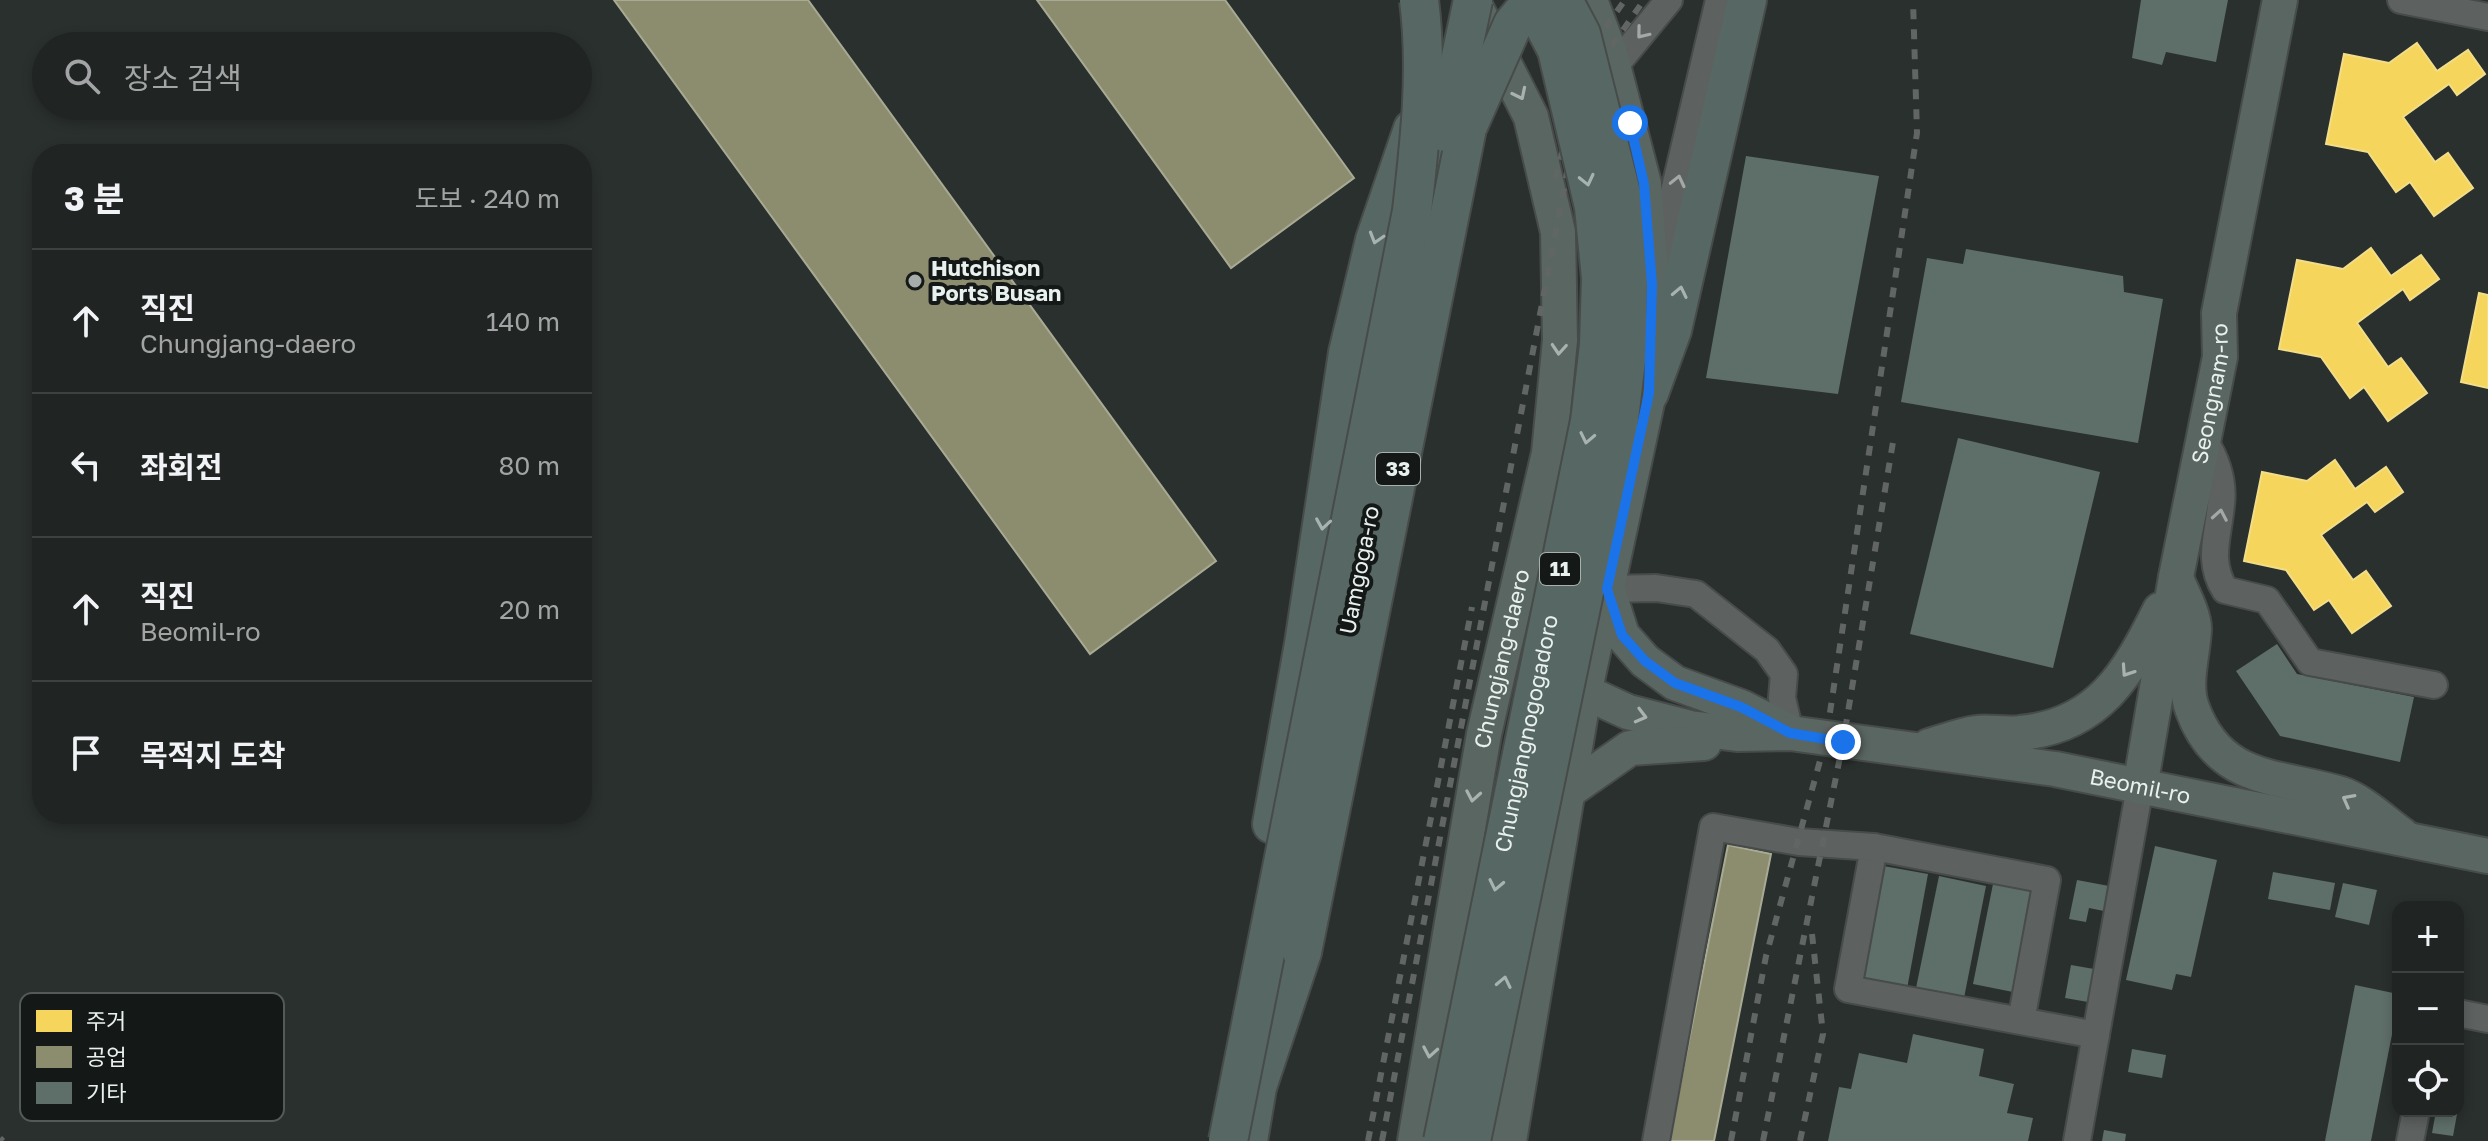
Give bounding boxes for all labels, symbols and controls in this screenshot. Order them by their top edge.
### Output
one-way arrow [1637,24,1652,39]
search box [32,32,592,120]
icon: search [60,54,104,98]
text: 장소 검색 [124,60,242,96]
one-way arrow [1510,86,1526,101]
route start [1612,105,1648,141]
one-way arrow [1578,173,1595,187]
one-way arrow [1669,175,1686,189]
text: 3 분 [64,178,125,218]
text: 도보 · 240 m [415,183,560,214]
one-way arrow [1369,231,1385,245]
place label: Hutchison Ports Busan [931,254,1061,306]
marker: Hutchison Ports Busan [906,272,924,290]
one-way arrow [1671,286,1688,299]
text: 직진 [140,290,195,326]
icon: ahead [64,299,108,343]
text: 140 m [486,306,560,337]
street label: Seongnam-ro [2185,323,2234,466]
text: Chungjang-daero [140,328,356,359]
one-way arrow [1551,343,1568,356]
one-way arrow [1579,431,1596,444]
icon: left [64,443,108,487]
text: 좌회전 [140,449,223,485]
text: 80 m [499,450,560,481]
road number: 33 [1376,453,1420,485]
street label: Uamgoga-ro [1333,503,1384,637]
one-way arrow [2210,508,2227,522]
one-way arrow [1315,518,1332,531]
road number: 11 [1540,553,1580,585]
street label: Chungjang-daero [1468,567,1535,750]
text: 직진 [140,578,195,614]
icon: ahead [64,587,108,631]
text: 20 m [499,594,560,625]
street label: Chungjangnogogadoro [1488,612,1563,855]
text: Beomil-ro [140,616,261,647]
one-way arrow [2122,662,2137,677]
one-way arrow [1634,706,1648,723]
route end [1825,724,1861,760]
icon: arrive [64,731,108,775]
text: 목적지 도착 [140,737,286,773]
street label: Beomil-ro [2087,762,2193,809]
one-way arrow [1466,789,1483,803]
one-way arrow [2342,794,2356,809]
one-way arrow [1488,878,1505,892]
map controls [2392,901,2464,1117]
button: + [2392,901,2464,973]
button: − [2392,973,2464,1045]
one-way arrow [1495,976,1512,990]
legend [20,993,284,1121]
text: 주거 [86,1007,126,1034]
text: 공업 [86,1043,126,1070]
one-way arrow [1423,1045,1440,1059]
button: locate [2392,1045,2464,1117]
text: 기타 [86,1079,126,1106]

